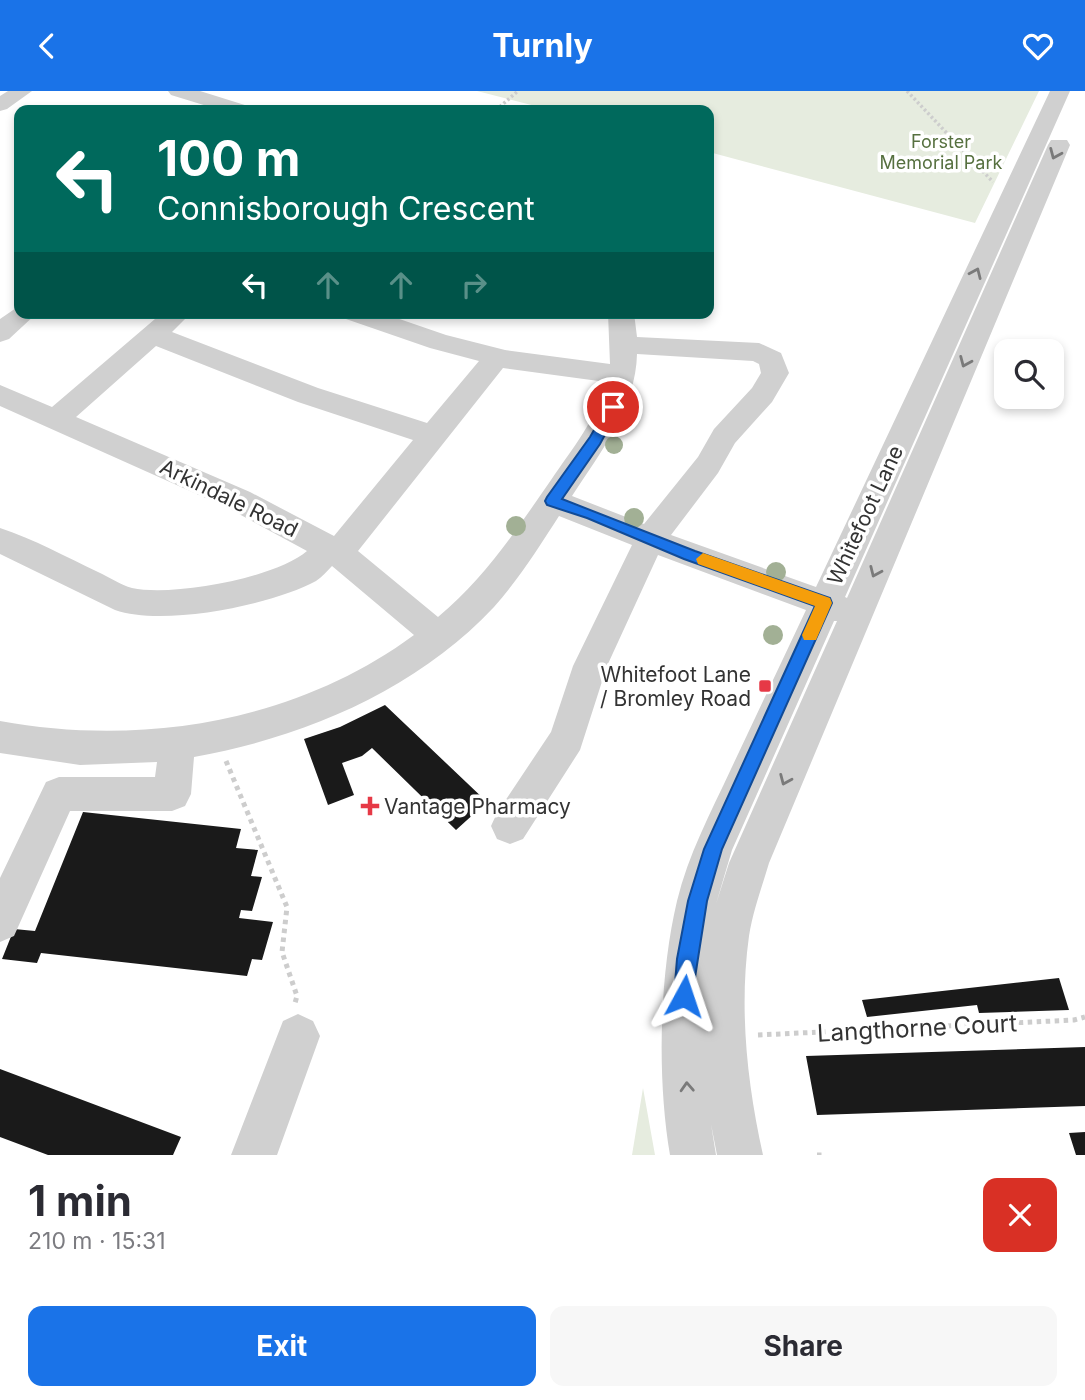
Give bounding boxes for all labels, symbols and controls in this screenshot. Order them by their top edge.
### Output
text: Turnly [492,26,593,65]
icon: back [28,27,66,65]
icon: heart [1019,27,1057,65]
text: 100 m [157,129,301,188]
park label: Forster Memorial Park [880,131,1003,173]
icon: left [42,133,133,224]
one-way arrow [1049,147,1063,159]
text: Connisborough Crescent [157,189,535,228]
icon: left [236,266,274,304]
icon: ahead [309,266,347,304]
icon: ahead [382,266,420,304]
icon: right [455,266,493,304]
one-way arrow [968,268,982,281]
map controls [994,339,1064,409]
button: search [994,339,1064,409]
one-way arrow [959,355,973,368]
pin [583,377,643,437]
icon: arrive [594,388,632,426]
street label: Whitefoot Lane [822,441,908,589]
street label: Arkindale Road [156,454,302,542]
one-way arrow [869,564,883,577]
place label: Whitefoot Lane / Bromley Road [600,662,751,711]
marker: Whitefoot Lane / Bromley Road [757,678,773,694]
one-way arrow [779,774,793,786]
place label: Vantage Pharmacy [384,794,571,819]
marker: Vantage Pharmacy [362,798,378,814]
position arrow [647,959,721,1033]
street label: Langthorne Court [816,1008,1018,1048]
one-way arrow [679,1081,694,1092]
text: 1 min [28,1175,132,1226]
button: close [983,1178,1057,1252]
text: 210 m · 15:31 [28,1227,166,1255]
button: Exit [28,1306,536,1386]
button: Share [550,1306,1057,1386]

